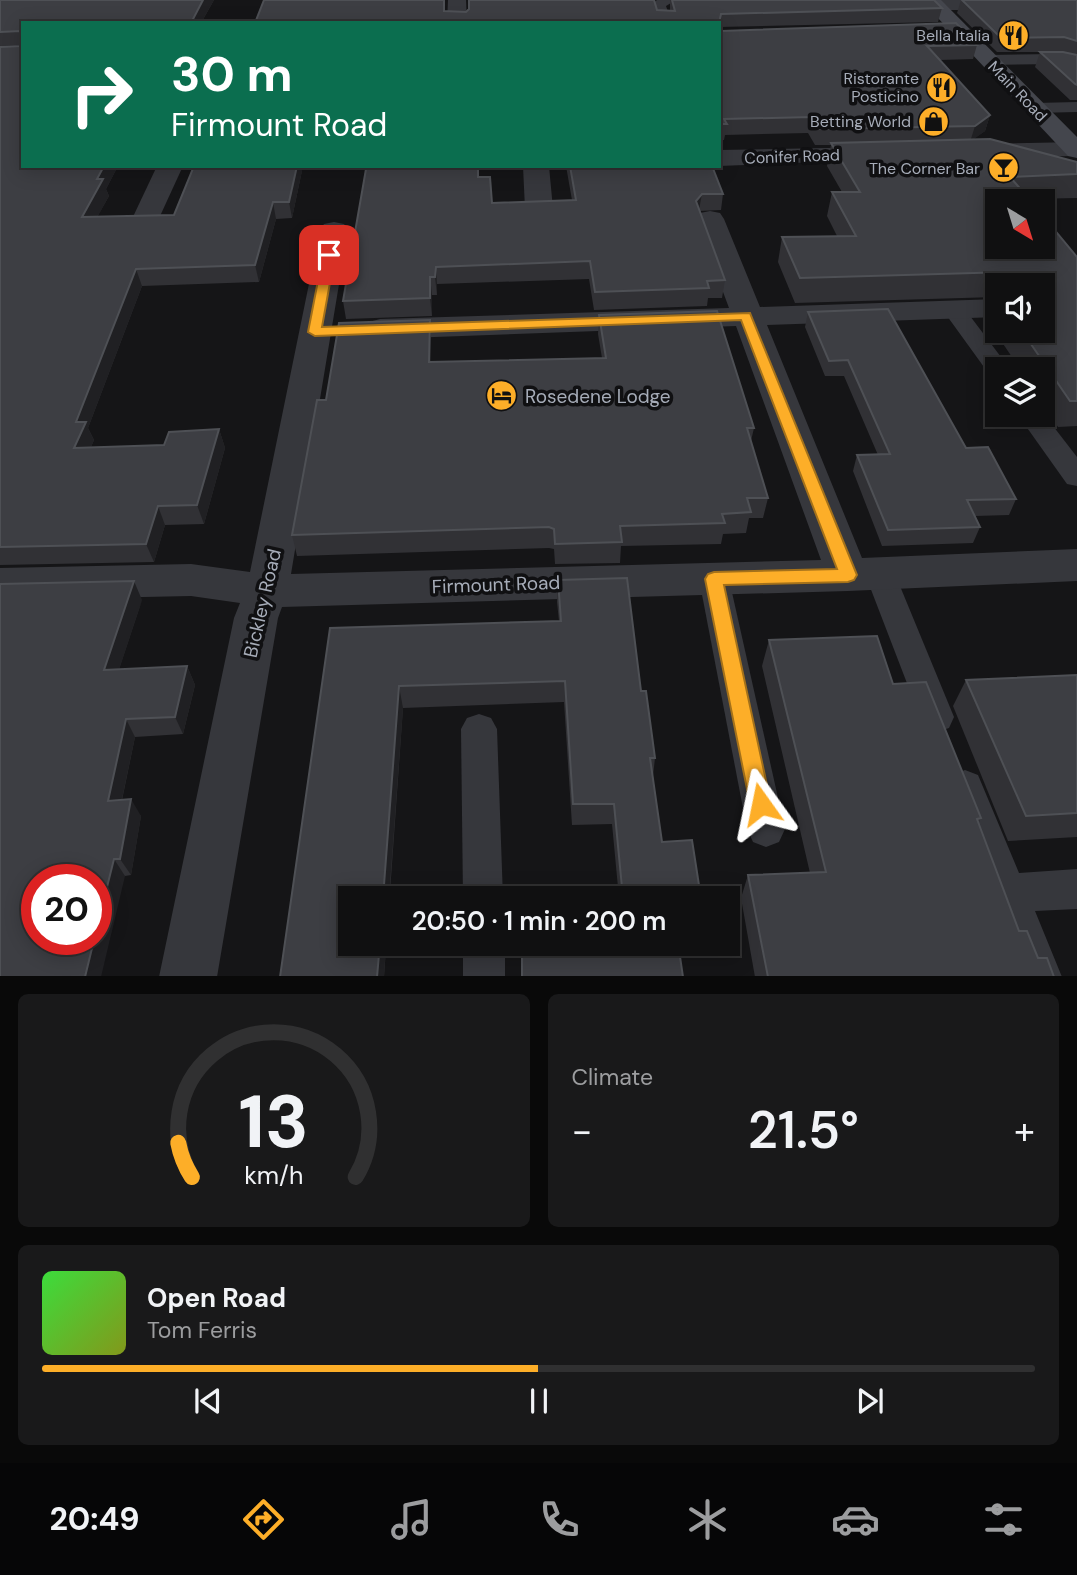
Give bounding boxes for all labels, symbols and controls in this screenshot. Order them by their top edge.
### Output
restaurant icon: Bella Italia [996,18,1030,52]
place label: Bella Italia [916,25,990,46]
text: 30 m [171,42,293,106]
icon: right [56,49,147,140]
street label: Main Road [983,56,1052,126]
place label: Ristorante Posticino [843,68,919,107]
restaurant icon: Ristorante Posticino [925,70,959,104]
text: Firmount Road [171,104,387,146]
shop icon: Betting World [917,104,951,138]
place label: Betting World [810,111,911,132]
street label: Conifer Road [744,144,840,169]
bar icon: The Corner Bar [986,151,1020,185]
place label: The Corner Bar [869,158,980,179]
north arrow [985,189,1055,259]
map controls [985,189,1055,427]
pin [299,225,359,285]
icon: arrive [310,236,348,274]
button: sound [985,273,1055,343]
button: layers [985,357,1055,427]
hotel icon: Rosedene Lodge [485,379,519,413]
place label: Rosedene Lodge [525,384,671,409]
street label: Bickley Road [238,546,287,660]
street label: Firmount Road [431,570,561,599]
position arrow [724,767,798,841]
speed limit sign: 20 [21,864,112,955]
text: 20:50 · 1 min · 200 m [412,904,666,938]
text: Climate [572,1062,653,1092]
text: 13 [239,1075,309,1170]
text: 21.5° [748,1096,859,1164]
text: − [572,1106,592,1156]
text: + [1014,1106,1035,1156]
text: km/h [244,1158,303,1191]
text: Open Road [147,1281,286,1315]
text: Tom Ferris [147,1315,257,1345]
icon: previous [189,1382,227,1420]
icon: pause [520,1382,558,1420]
icon: next [851,1382,889,1420]
icon: directions [239,1495,288,1544]
icon: music [387,1495,436,1544]
icon: phone [535,1495,584,1544]
icon: climate [683,1495,732,1544]
icon: car [831,1495,880,1544]
icon: filters [979,1495,1028,1544]
text: 20:49 [49,1498,140,1540]

